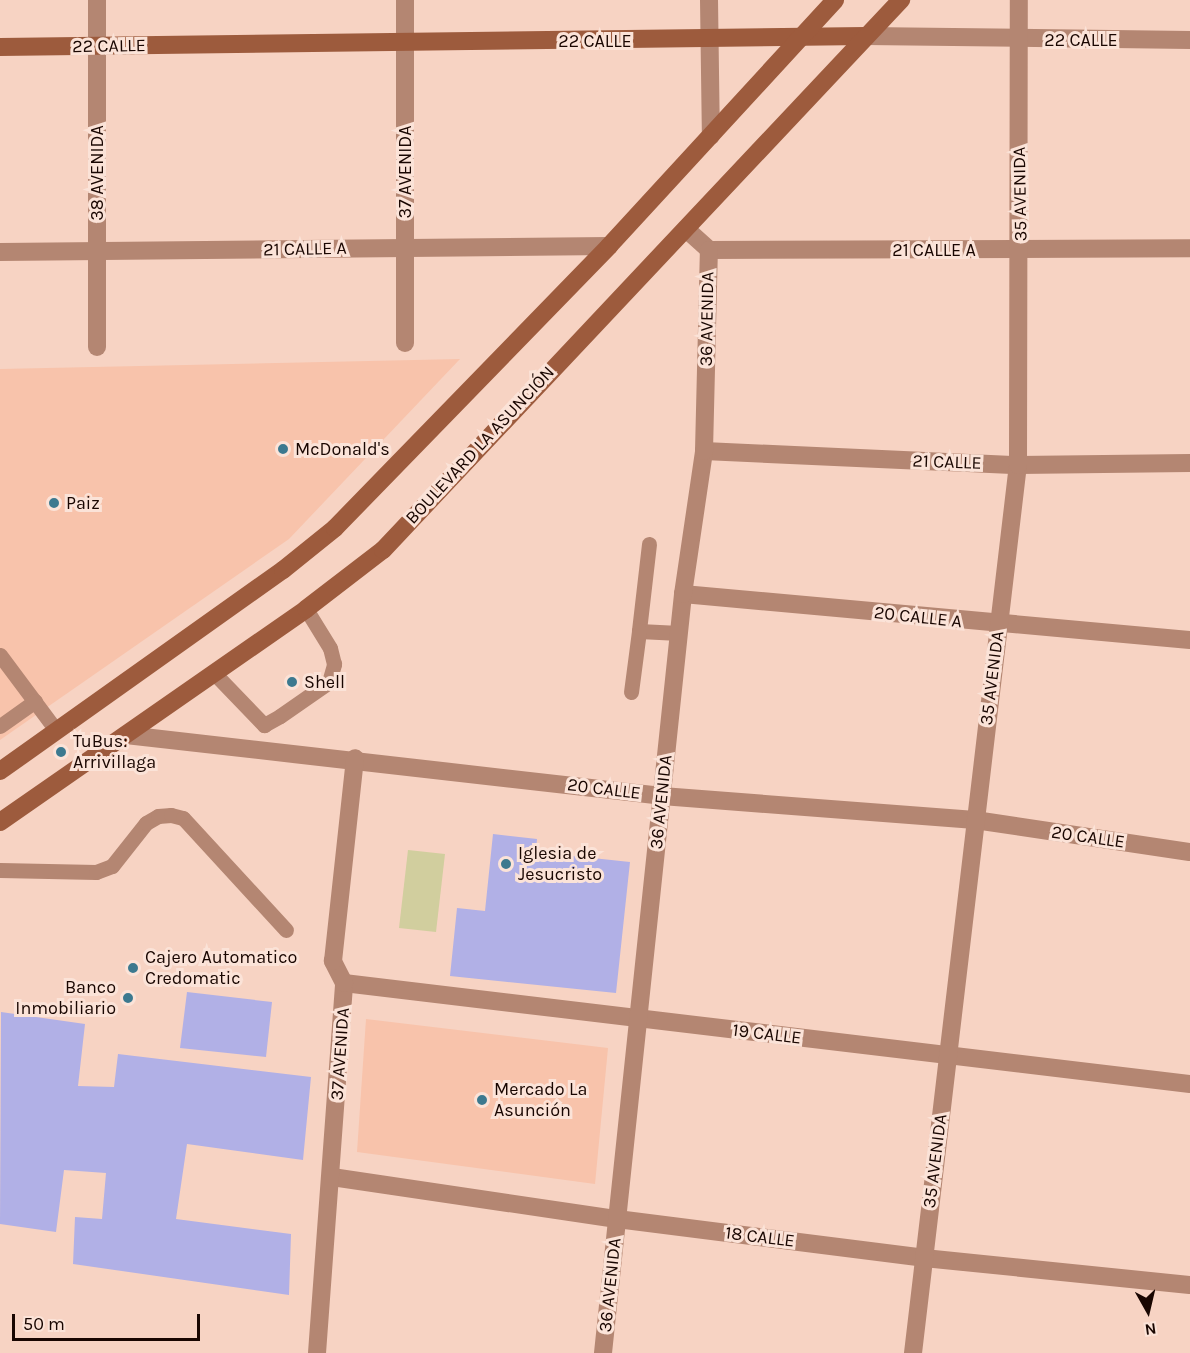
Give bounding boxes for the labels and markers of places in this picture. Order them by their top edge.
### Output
place label: McDonald's [295,438,390,460]
marker: McDonald's [276,442,290,456]
place label: Paiz [66,492,100,514]
marker: Paiz [47,496,61,510]
place label: Shell [304,671,345,693]
marker: Shell [285,675,299,689]
place label: TuBus: Arrivillaga [73,731,156,774]
marker: TuBus: Arrivillaga [54,745,68,759]
place label: Iglesia de Jesucristo [518,843,602,886]
marker: Iglesia de Jesucristo [499,857,513,871]
place label: Cajero Automatico Credomatic [145,947,297,990]
marker: Cajero Automatico Credomatic [126,961,140,975]
place label: Banco Inmobiliario [15,977,116,1020]
marker: Banco Inmobiliario [121,991,135,1005]
place label: Mercado La Asunción [494,1079,587,1122]
marker: Mercado La Asunción [475,1093,489,1107]

